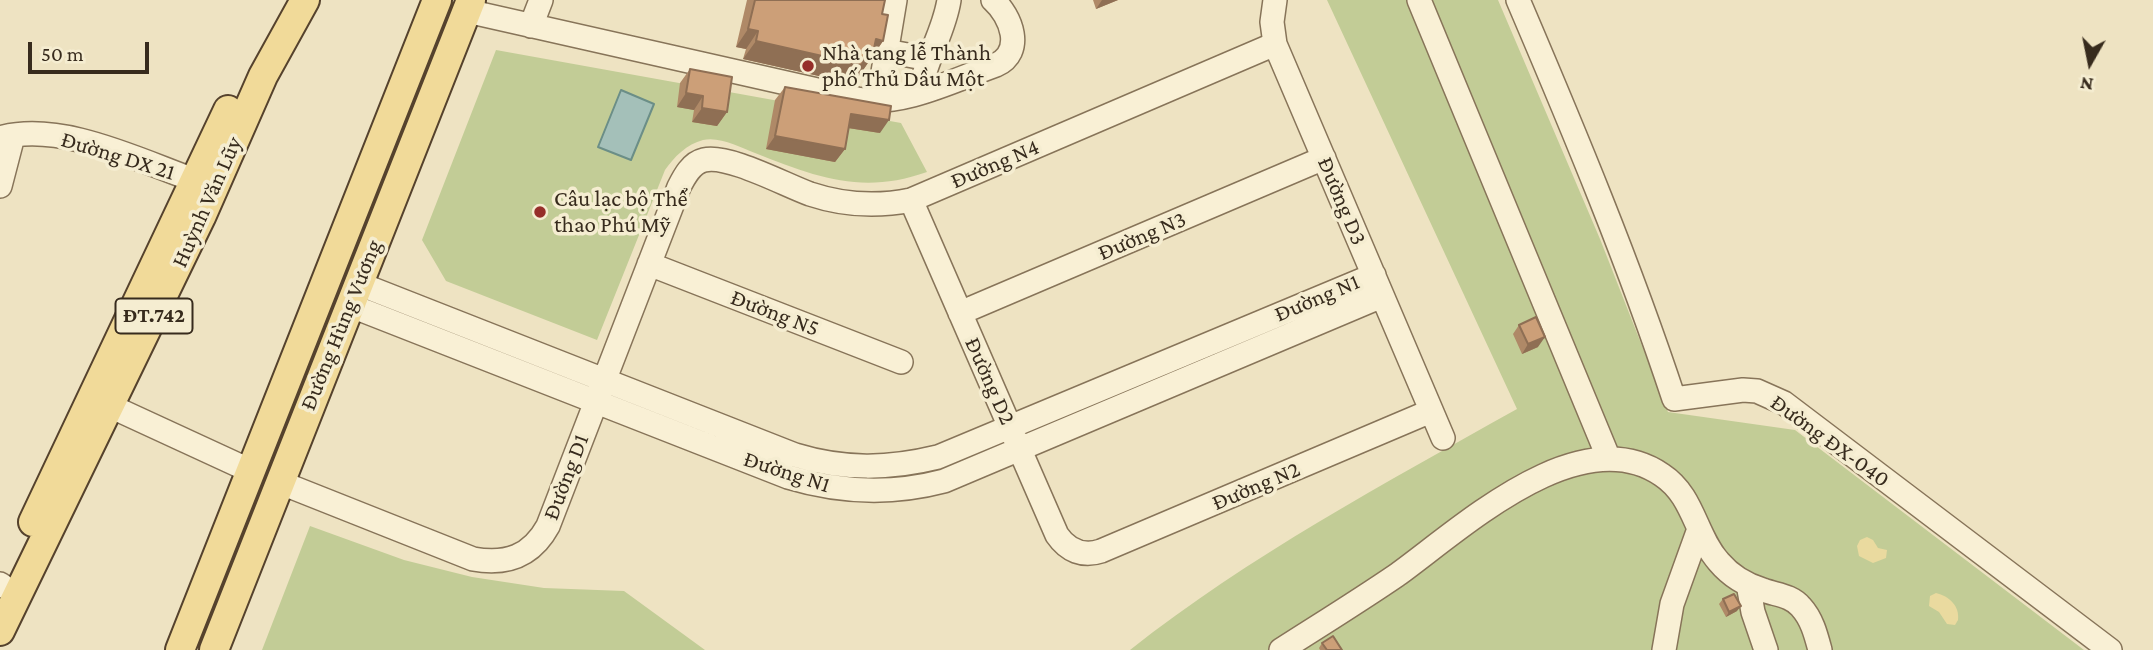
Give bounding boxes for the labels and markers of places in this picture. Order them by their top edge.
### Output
place label: Nhà tang lễ Thành phố Thủ Dầu Một [822,39,991,93]
marker: Nhà tang lễ Thành phố Thủ Dầu Một [800,58,816,74]
place label: Câu lạc bộ Thể thao Phú Mỹ [554,185,688,239]
marker: Câu lạc bộ Thể thao Phú Mỹ [532,204,548,220]

